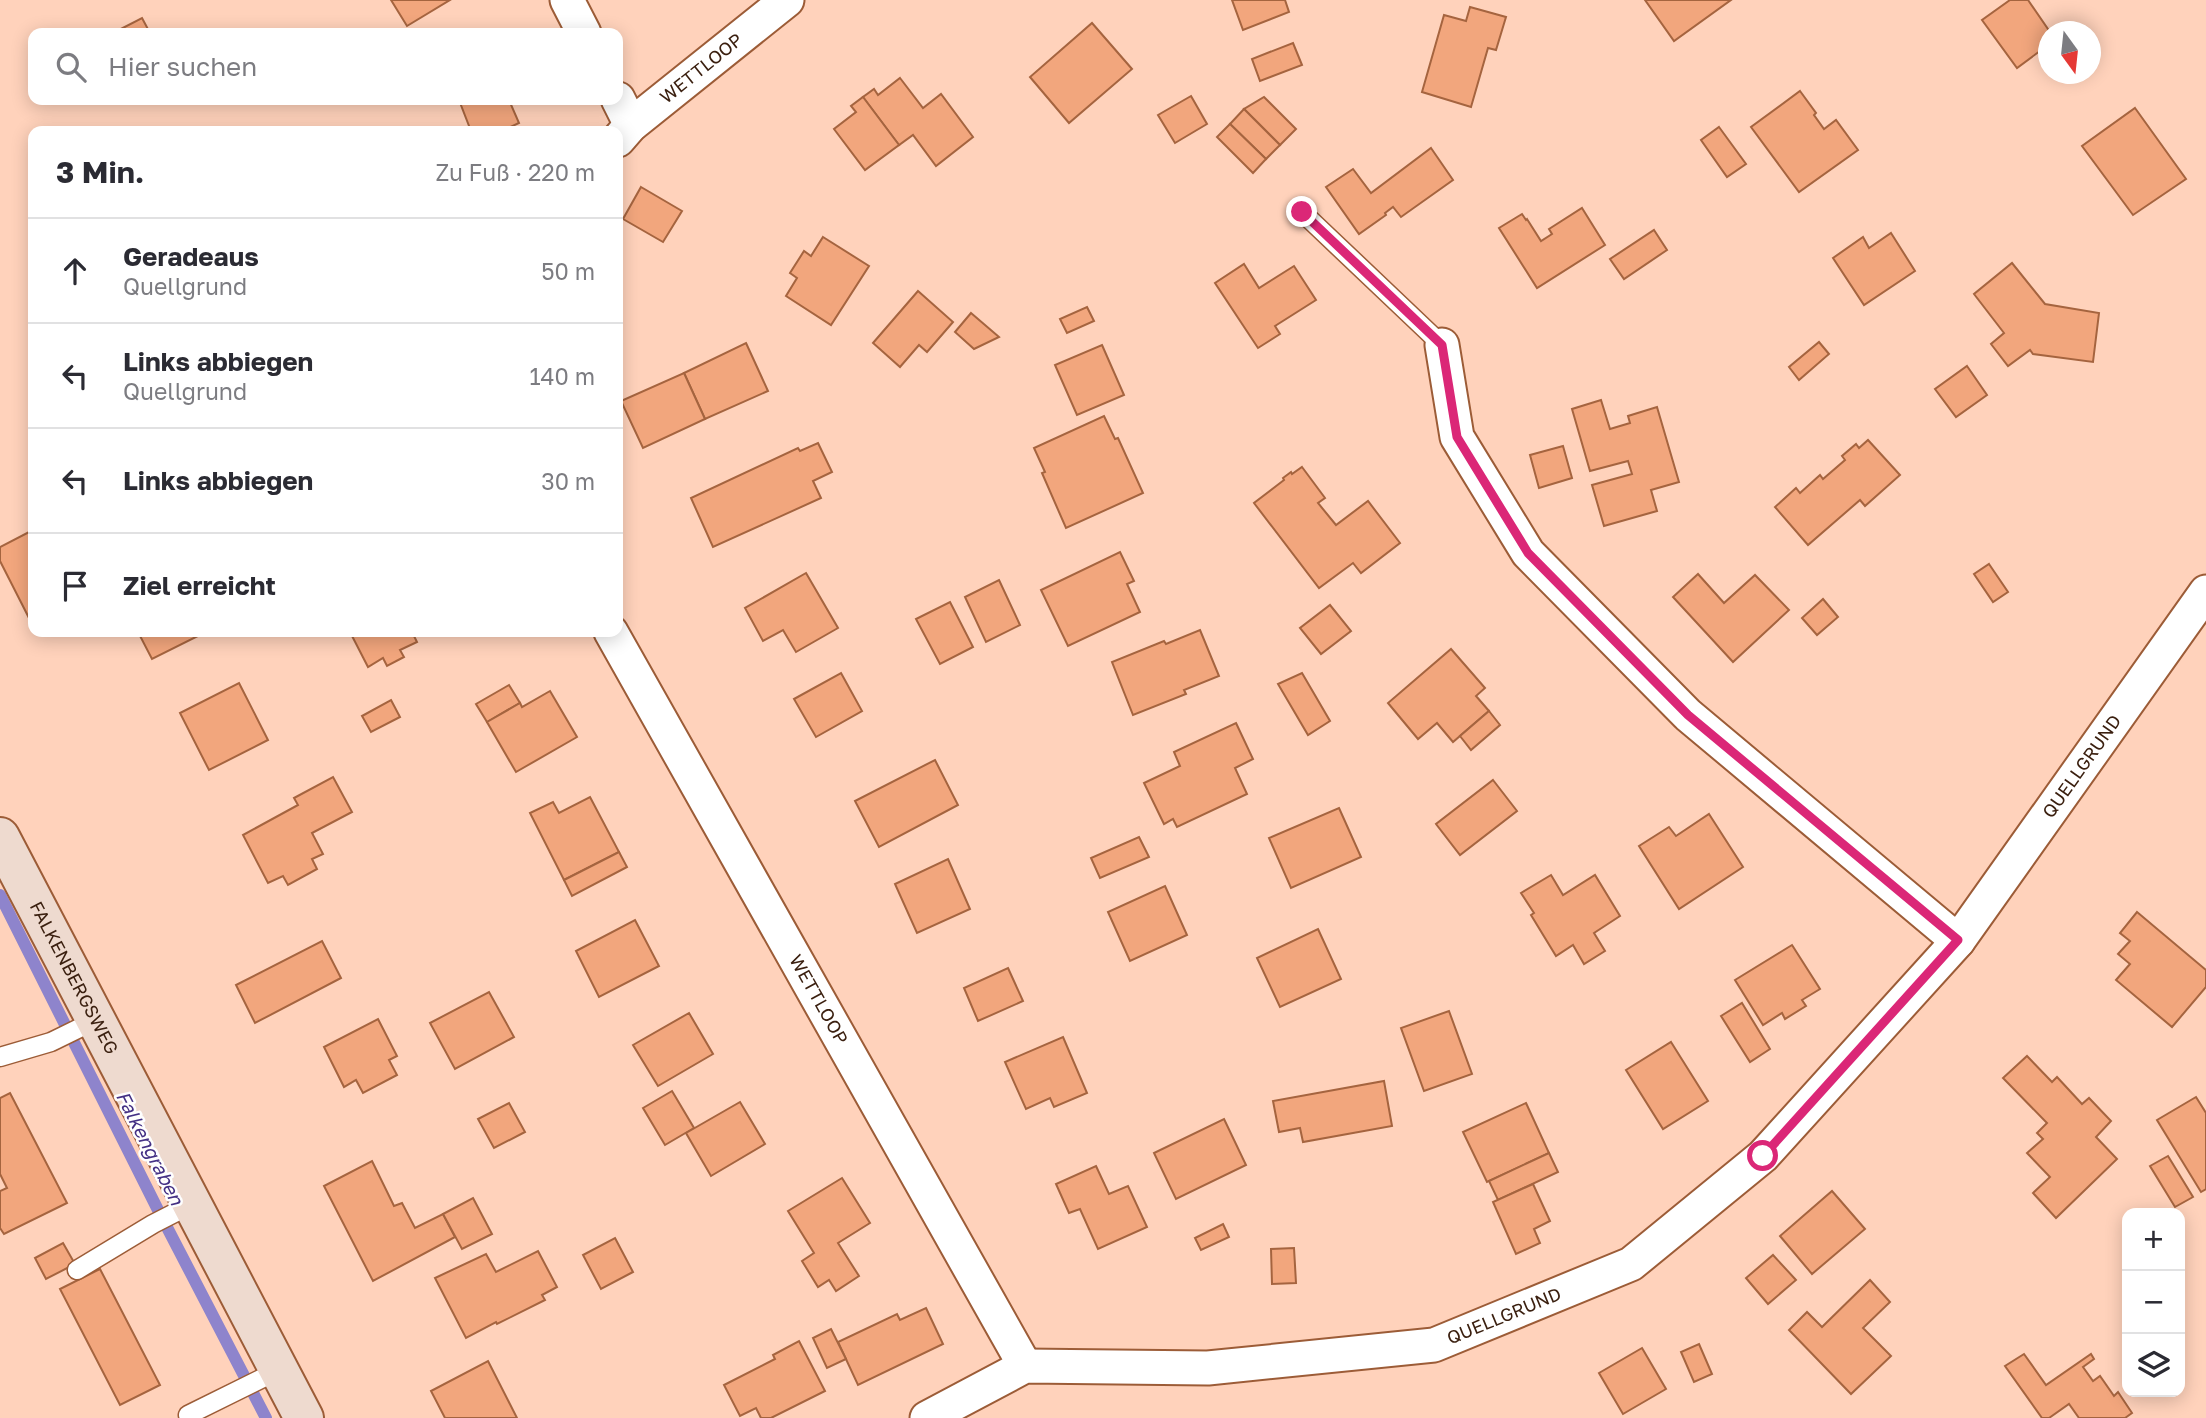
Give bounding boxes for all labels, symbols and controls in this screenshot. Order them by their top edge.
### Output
north arrow [2038,21,2101,84]
search box [28,28,623,105]
street label: WETTLOOP [655,28,746,108]
icon: search [52,48,90,86]
text: Hier suchen [108,51,257,82]
text: 3 Min. [56,154,144,190]
text: Zu Fuß · 220 m [436,158,595,186]
route end [1286,196,1317,227]
text: Geradeaus [123,241,259,272]
icon: ahead [56,252,94,290]
text: 50 m [541,257,595,285]
text: Quellgrund [123,272,247,300]
text: Links abbiegen [123,346,313,377]
icon: left [56,357,94,395]
text: 140 m [529,362,595,390]
text: Quellgrund [123,377,247,405]
icon: left [56,462,94,500]
text: Links abbiegen [123,465,313,496]
text: 30 m [541,467,595,495]
icon: arrive [56,567,94,605]
text: Ziel erreicht [123,570,276,601]
street label: QUELLGRUND [2037,710,2125,822]
street label: FALKENBERGSWEG [26,897,124,1058]
street label: WETTLOOP [785,950,853,1048]
water label: Falkengraben [112,1087,190,1210]
route start [1747,1140,1778,1171]
map controls [2122,1208,2185,1397]
button: + [2122,1208,2185,1271]
button: − [2122,1271,2185,1334]
street label: QUELLGRUND [1443,1282,1564,1348]
button: layers [2122,1334,2185,1397]

